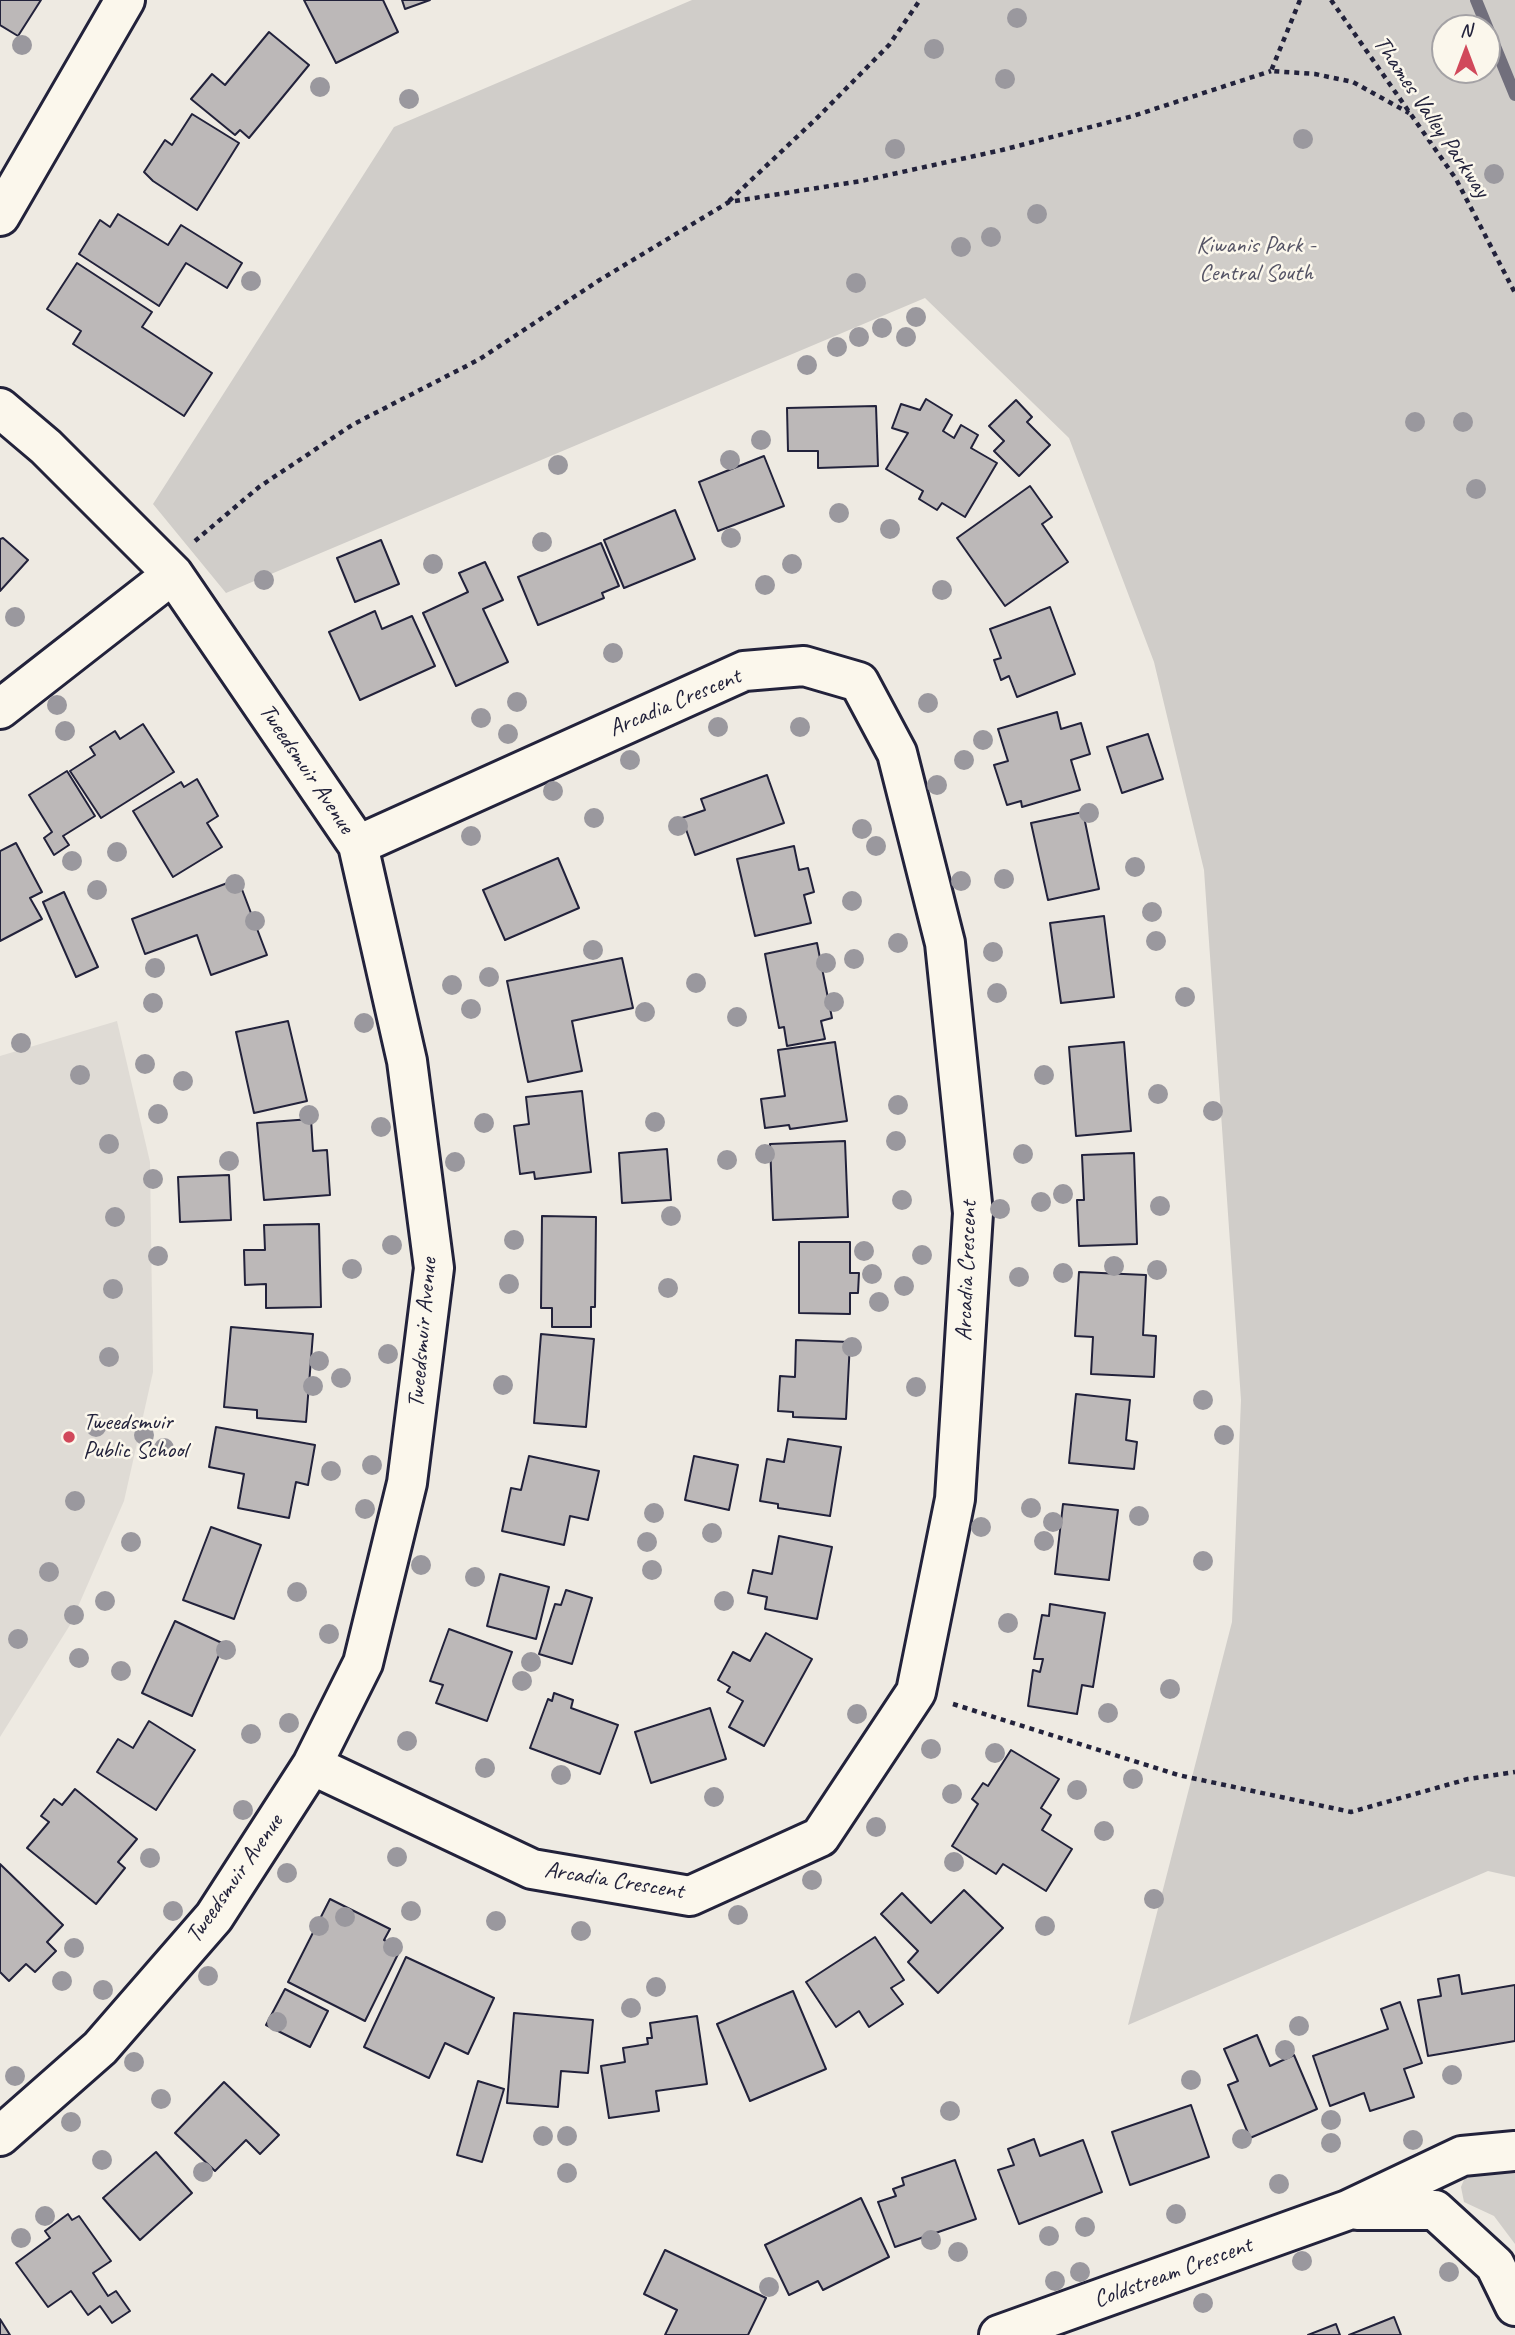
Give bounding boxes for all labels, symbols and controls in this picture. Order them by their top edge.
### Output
north arrow [1431,14,1501,84]
text: N [1460,18,1472,42]
street label: Thames Valley Parkway [1366,31,1496,203]
park label: Kiwanis Park - Central South [1196,232,1316,288]
street label: Arcadia Crescent [605,662,745,744]
street label: Tweedsmuir Avenue [252,699,360,839]
street label: Arcadia Crescent [950,1200,984,1342]
street label: Tweedsmuir Avenue [402,1257,444,1409]
place label: Tweedsmuir Public School [83,1409,187,1465]
marker: Tweedsmuir Public School [61,1429,77,1445]
street label: Tweedsmuir Avenue [180,1809,290,1949]
street label: Arcadia Crescent [542,1856,686,1906]
street label: Coldstream Crescent [1090,2231,1256,2315]

